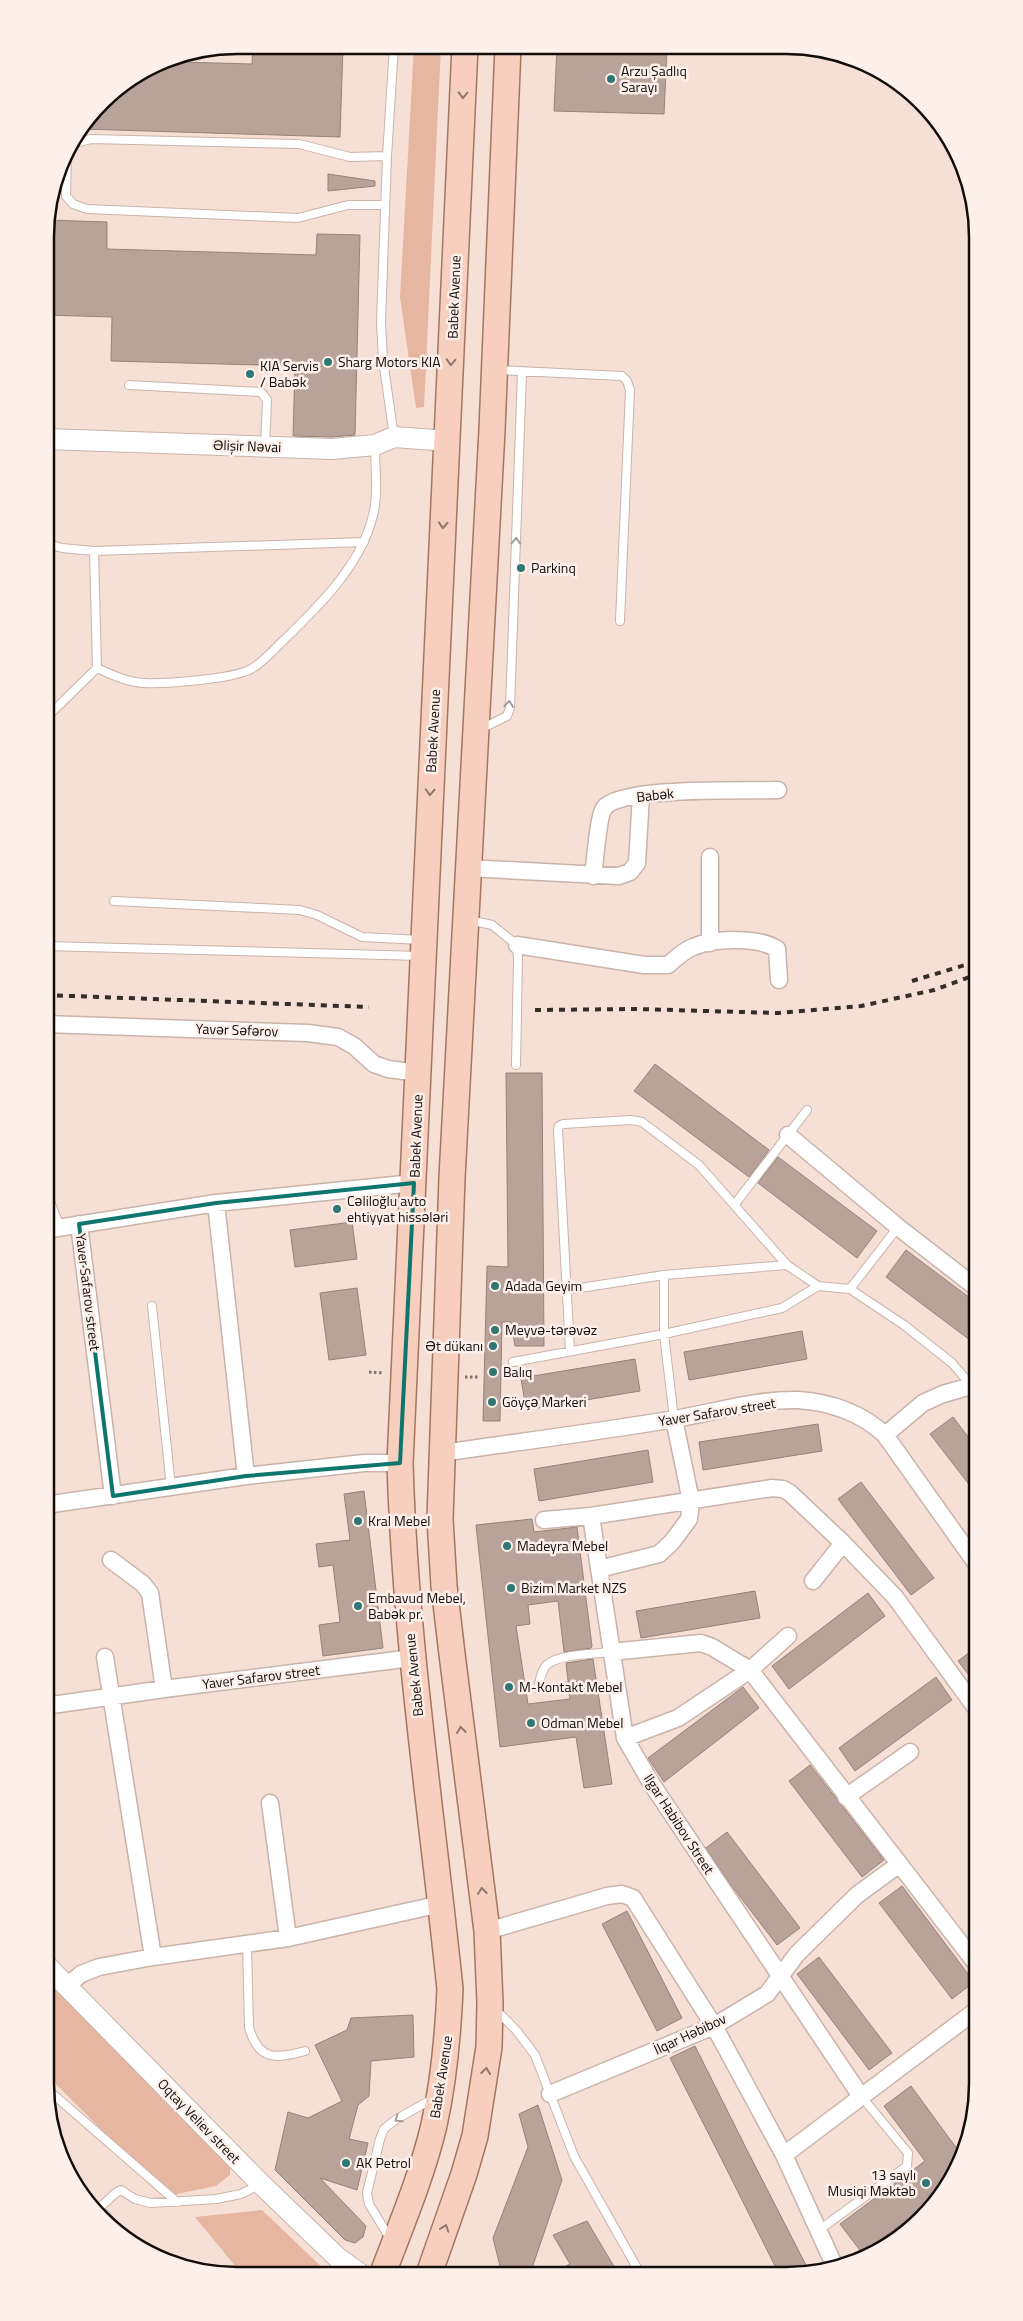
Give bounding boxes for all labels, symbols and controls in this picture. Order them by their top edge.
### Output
place label: Arzu Şadlıq Sarayı [621,60,687,97]
marker: Arzu Şadlıq Sarayı [605,73,617,85]
one-way arrow [457,91,468,99]
street label: Babek Avenue [442,255,465,339]
place label: Sharg Motors KIA [338,351,441,372]
place label: KIA Servis / Babək [260,355,319,392]
marker: Sharg Motors KIA [322,356,334,368]
one-way arrow [446,359,456,367]
marker: KIA Servis / Babək [244,368,256,380]
street label: Əlişir Nəvai [213,434,282,457]
one-way arrow [438,521,449,529]
one-way arrow [511,537,521,545]
place label: Parkinq [531,557,576,578]
marker: Parkinq [515,562,527,574]
street label: Babek Avenue [420,689,445,773]
one-way arrow [503,699,514,707]
street label: Babək [635,782,675,807]
one-way arrow [425,788,436,796]
street label: Yavər Səfərov [195,1018,279,1041]
street label: Babek Avenue [404,1094,427,1178]
place label: Cəliloğlu avto ehtiyyat hissələri [347,1190,448,1227]
marker: Cəliloğlu avto ehtiyyat hissələri [331,1203,343,1215]
street label: Yaver Safarov street [71,1232,106,1352]
place label: Adada Geyim [505,1275,582,1296]
marker: Adada Geyim [489,1280,501,1292]
place label: Meyvə-tərəvəz [505,1319,597,1340]
marker: Meyvə-tərəvəz [489,1324,501,1336]
place label: Ət dükanı [425,1335,483,1356]
marker: Ət dükanı [487,1340,499,1352]
place label: Balıq [503,1361,532,1382]
marker: Balıq [487,1366,499,1378]
place label: Göyçə Markeri [502,1391,587,1412]
street label: Yaver Safarov street [657,1392,777,1431]
marker: Göyçə Markeri [486,1396,498,1408]
place label: Kral Mebel [368,1510,431,1531]
marker: Kral Mebel [352,1515,364,1527]
place label: Madeyra Mebel [517,1535,608,1556]
marker: Madeyra Mebel [501,1540,513,1552]
place label: Bizim Market NZS [521,1577,627,1598]
marker: Bizim Market NZS [505,1582,517,1594]
place label: Embavud Mebel, Babək pr. [368,1587,466,1624]
marker: Embavud Mebel, Babək pr. [352,1600,364,1612]
street label: Babek Avenue [399,1632,428,1718]
street label: Yaver Safarov street [201,1659,321,1694]
place label: M-Kontakt Mebel [519,1676,623,1697]
marker: M-Kontakt Mebel [503,1681,515,1693]
place label: Odman Mebel [541,1712,623,1733]
marker: Odman Mebel [525,1717,537,1729]
one-way arrow [457,1726,467,1735]
street label: Ilgar Habibov Street [639,1769,720,1878]
one-way arrow [477,1887,488,1895]
street label: İlqar Həbibov [650,2007,730,2060]
street label: Babek Avenue [424,2034,457,2120]
one-way arrow [480,2067,491,2075]
street label: Oqtay Veliev street [153,2073,246,2168]
one-way arrow [394,2112,403,2122]
place label: AK Petrol [356,2152,411,2173]
marker: AK Petrol [340,2157,352,2169]
place label: 13 saylı Musiqi Məktəb [827,2164,916,2201]
marker: 13 saylı Musiqi Məktəb [920,2177,932,2189]
one-way arrow [440,2224,450,2233]

